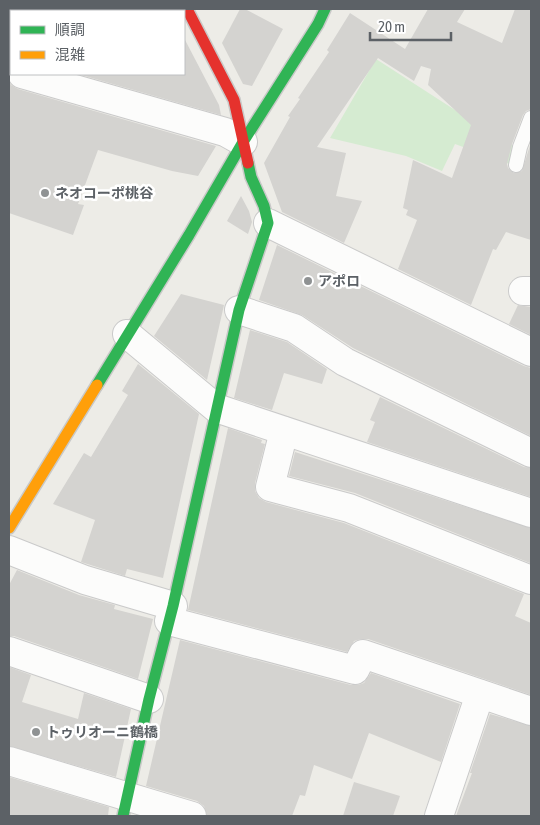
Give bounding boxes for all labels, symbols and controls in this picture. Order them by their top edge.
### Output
legend [10,10,185,75]
scale bar [370,10,451,42]
text: 20 m [378,18,405,35]
text: 順調 [55,21,85,38]
text: 混雑 [55,46,85,63]
place label: ネオコーポ桃谷 [55,185,154,201]
marker: ネオコーポ桃谷 [39,187,51,199]
place label: アポロ [318,273,360,289]
marker: アポロ [302,275,314,287]
place label: トゥリオーニ鶴橋 [46,724,158,740]
marker: トゥリオーニ鶴橋 [30,726,42,738]

